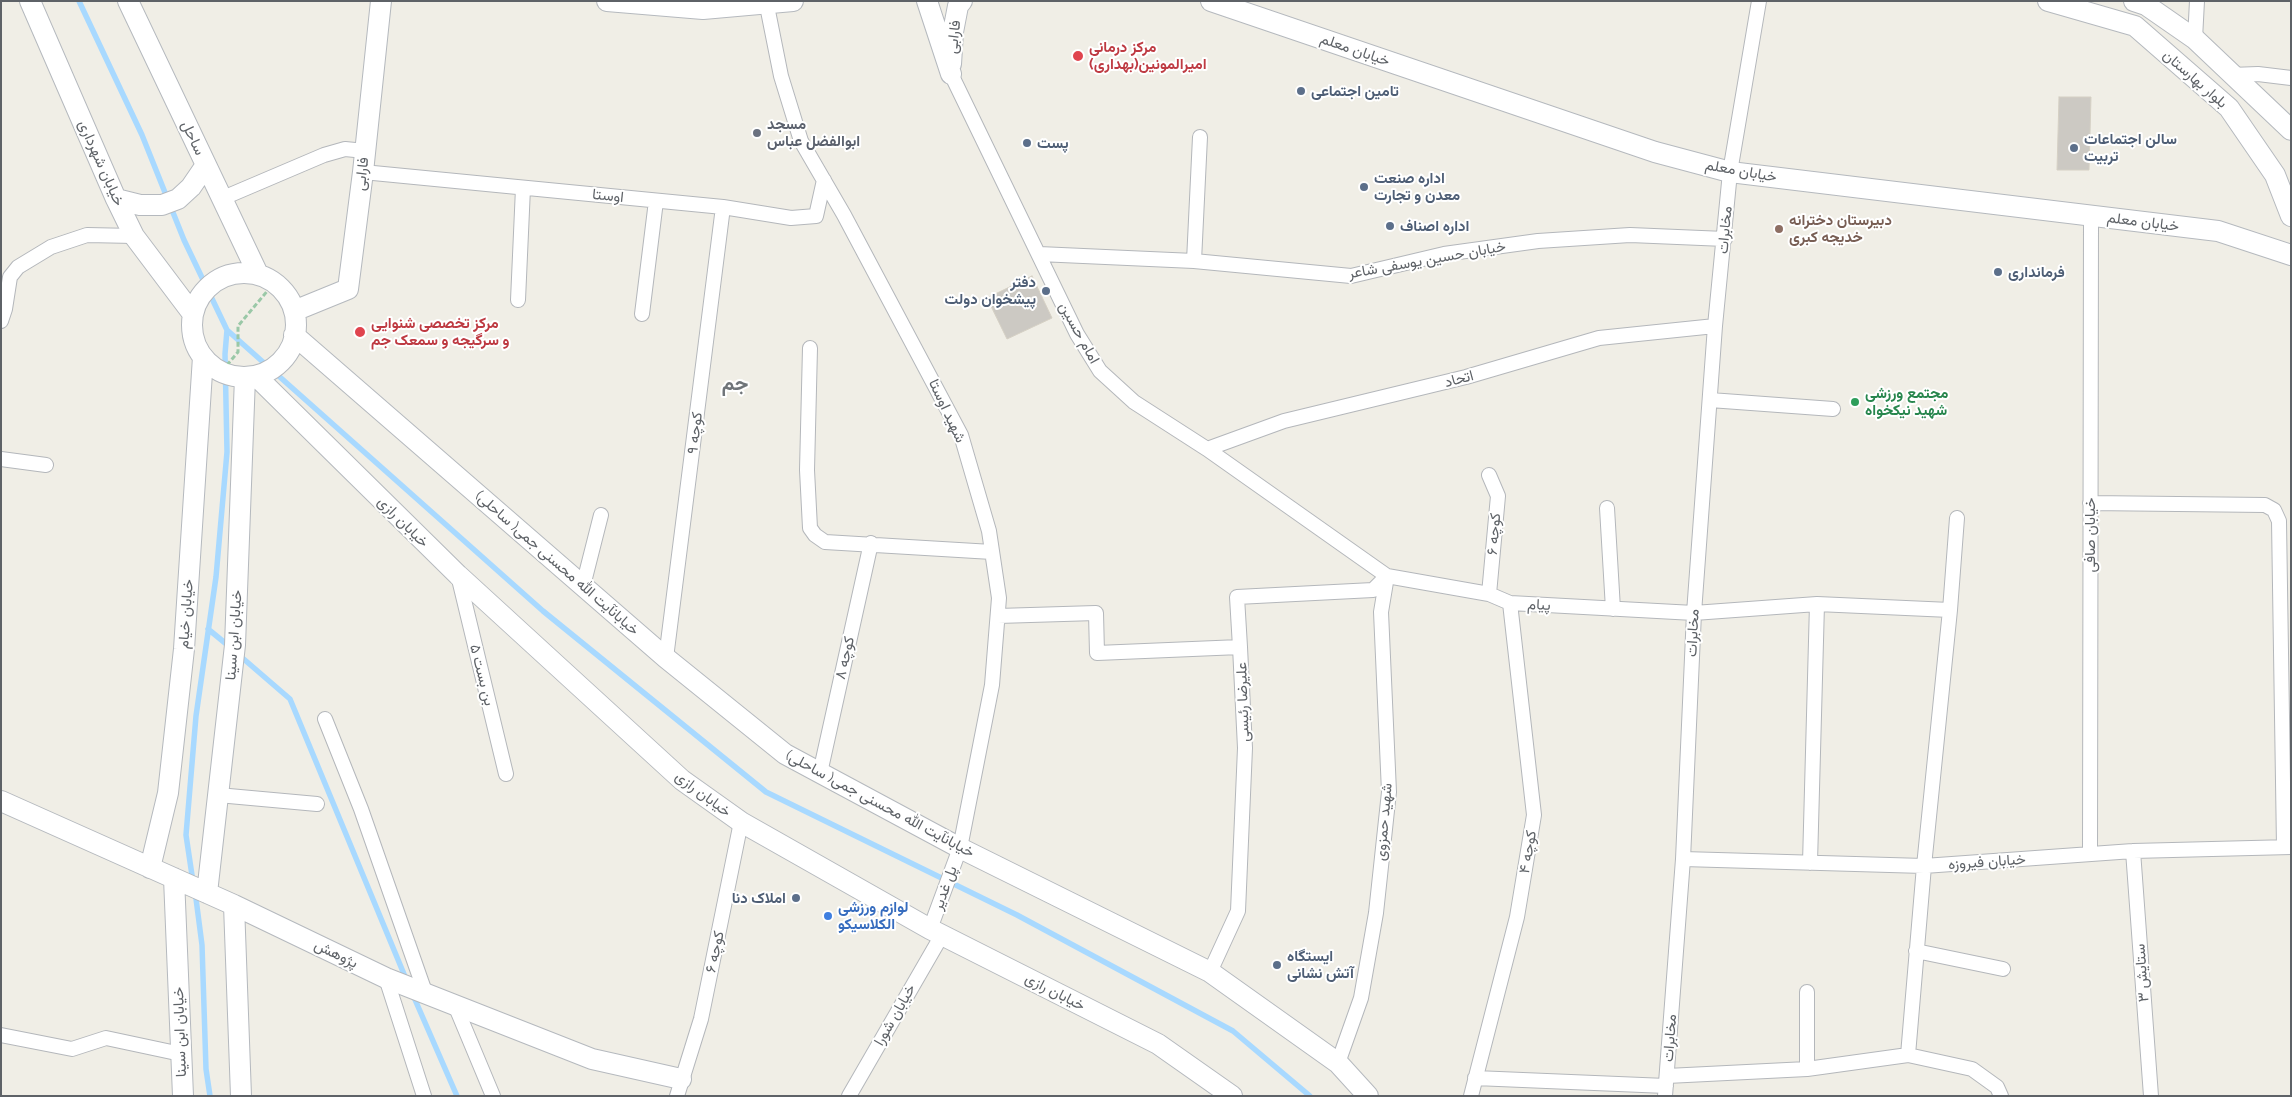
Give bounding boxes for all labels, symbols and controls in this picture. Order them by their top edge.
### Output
street label: فارابی [943,19,965,55]
street label: خیابان معلم [1318,30,1392,70]
place label: مرکز درمانی امیرالمونین(بهداری) [1089,38,1207,73]
street label: بلوار بهارستان [2159,46,2231,112]
marker: مرکز درمانی امیرالمونین(بهداری) [1071,49,1085,63]
place label: تامین اجتماعی [1311,82,1399,100]
marker: تامین اجتماعی [1295,85,1307,97]
place label: مسجد ابوالفضل عباس [767,115,860,150]
street label: خیابان شهرداری [74,117,128,209]
street label: ساحل [177,118,209,158]
marker: مسجد ابوالفضل عباس [751,127,763,139]
place label: سالن اجتماعات تربیت [2084,130,2177,165]
place label: پست [1037,134,1069,152]
marker: پست [1021,137,1033,149]
marker: سالن اجتماعات تربیت [2068,142,2080,154]
street label: فارابی [351,156,373,192]
street label: خیابان معلم [1704,156,1778,186]
place label: اداره صنعت معدن و تجارت [1374,169,1460,204]
marker: اداره صنعت معدن و تجارت [1358,181,1370,193]
street label: اوستا [591,185,625,207]
street label: مخابرات [1714,205,1736,255]
street label: خیابان معلم [2106,209,2180,235]
place label: دبیرستان دخترانه خدیجه کبری [1789,211,1892,246]
place label: اداره اصناف [1400,217,1469,235]
marker: اداره اصناف [1384,220,1396,232]
marker: دبیرستان دخترانه خدیجه کبری [1773,223,1785,235]
street label: خیابان حسین یوسفی شاعر [1347,237,1507,283]
place label: فرمانداری [2008,263,2065,281]
marker: فرمانداری [1992,266,2004,278]
place label: دفتر پیشخوان دولت [945,273,1036,308]
marker: دفتر پیشخوان دولت [1040,285,1052,297]
street label: امام حسین [1055,299,1103,367]
place label: مرکز تخصصی شنوایی و سرگیجه و سمعک جم [371,314,510,349]
marker: مرکز تخصصی شنوایی و سرگیجه و سمعک جم [353,325,367,339]
street label: اتحاد [1442,367,1476,391]
district label: جم [722,372,748,396]
street label: شهید اوستا [924,376,970,446]
place label: مجتمع ورزشی شهید نیکخواه [1865,384,1948,419]
marker: مجتمع ورزشی شهید نیکخواه [1849,396,1861,408]
street label: کوچه ۹ [683,411,707,455]
street label: خیابانآیت الله محسنی جمی( ساحلی) [471,487,643,639]
street label: خیابان رازی [374,493,432,551]
street label: خیابان صافی [2081,498,2099,572]
street label: کوچه ۶ [1483,512,1505,556]
street label: خیابان خیام [175,578,197,650]
street label: خیابان ابن سینا [222,589,246,681]
street label: پیام [1527,595,1551,615]
street label: مخابرات [1683,609,1703,657]
street label: کوچه ۸ [831,635,859,681]
street label: بن بست ۵ [466,642,498,708]
street label: علیرضا رئیسی [1233,662,1253,742]
street label: خیابانآیت الله محسنی جمی( ساحلی) [782,746,978,862]
street label: خیابان رازی [672,767,734,821]
street label: شهید حمزوی [1372,782,1396,862]
street label: کوچه ۴ [1515,829,1541,875]
street label: خیابان فیروزه [1948,850,2026,874]
street label: پل غدیر [929,863,961,913]
place label: املاک دنا [732,889,786,907]
marker: املاک دنا [790,892,802,904]
place label: لوازم ورزشی الکلاسیکو [838,898,909,933]
marker: لوازم ورزشی الکلاسیکو [822,910,834,922]
street label: کوچه ۶ [702,929,728,975]
street label: پژوهش [311,936,361,972]
street label: ستایش ۳ [2131,943,2153,1003]
place label: ایستگاه آتش نشانی [1287,947,1354,982]
marker: ایستگاه آتش نشانی [1271,959,1283,971]
street label: خیابان رازی [1022,969,1088,1015]
street label: خیابان شورا [870,981,920,1049]
street label: خیابان ابن سینا [169,986,191,1078]
street label: مخابرات [1659,1013,1681,1063]

